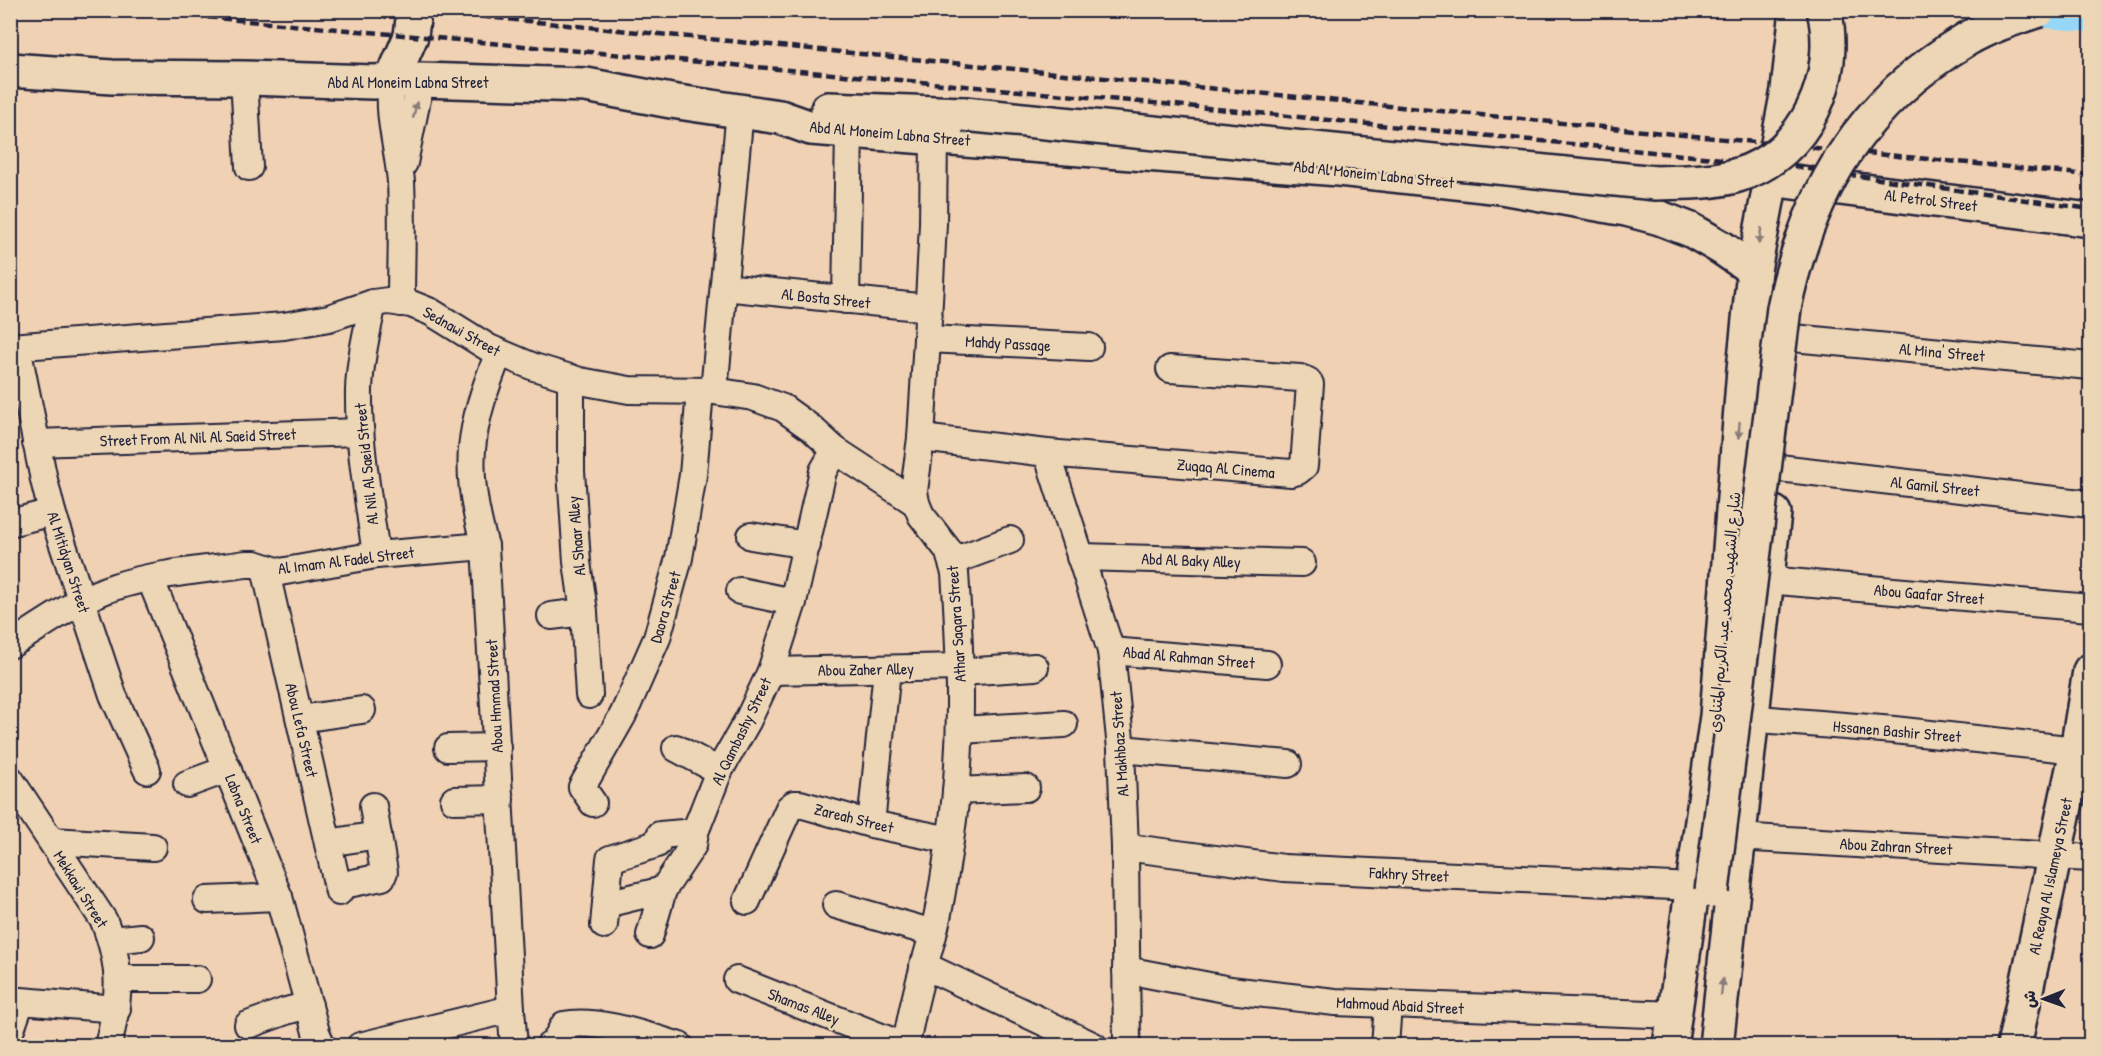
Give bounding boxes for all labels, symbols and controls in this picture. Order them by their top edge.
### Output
street label: Abd Al Moneim Labna Street [327,71,489,93]
one-way arrow [411,100,420,119]
street label: Abd Al Moneim Labna Street [809,115,972,151]
street label: Abd Al Moneim Labna Street [1293,155,1456,193]
street label: Al Petrol Street [1883,183,1979,217]
one-way arrow [1756,227,1765,246]
street label: Al Bosta Street [781,282,872,314]
street label: Sednawi Street [419,301,505,362]
street label: Mahdy Passage [965,330,1052,356]
street label: Al Mina' Street [1898,337,1986,367]
street label: Al Nil Al Saeid Street [349,402,383,526]
one-way arrow [1735,420,1744,439]
street label: Street From Al Nil Al Saeid Street [99,423,297,451]
street label: Zuqaq Al Cinema [1176,453,1276,483]
street label: Al Gamil Street [1889,470,1981,502]
street label: شارع الشهيد محمد عبد الكريم المتناوى [1703,491,1747,734]
street label: Al Shaar Alley [562,495,590,577]
street label: Al Mitidyan Street [42,508,96,616]
street label: Al Imam Al Fadel Street [277,541,416,579]
street label: Abd Al Baky Alley [1141,547,1241,573]
street label: Athar Saqara Street [941,564,971,683]
street label: Daora Street [644,568,686,645]
street label: Abou Gaafar Street [1873,578,1985,610]
street label: Abou Hmmad Street [480,638,508,753]
street label: Abad Al Rahman Street [1122,640,1256,674]
street label: Abou Zaher Alley [818,657,914,681]
street label: Al Qambashy Street [706,673,777,788]
street label: Abou Lefa Street [280,681,324,780]
street label: Al Makhbaz Street [1104,690,1134,797]
street label: Hssanen Bashir Street [1832,714,1962,748]
street label: Labna Street [220,771,268,848]
street label: Al Reaya Al Islameya Street [2023,795,2077,956]
street label: Zareah Street [812,798,896,839]
street label: Abou Zahran Street [1839,832,1953,860]
street label: Mekkawi Street [49,846,114,932]
street label: Fakhry Street [1368,861,1450,887]
north arrow [2014,969,2074,1029]
one-way arrow [1717,978,1727,997]
street label: Shamas Alley [765,982,843,1030]
text: ش [2018,990,2040,1008]
street label: Mahmoud Abaid Street [1336,991,1465,1019]

